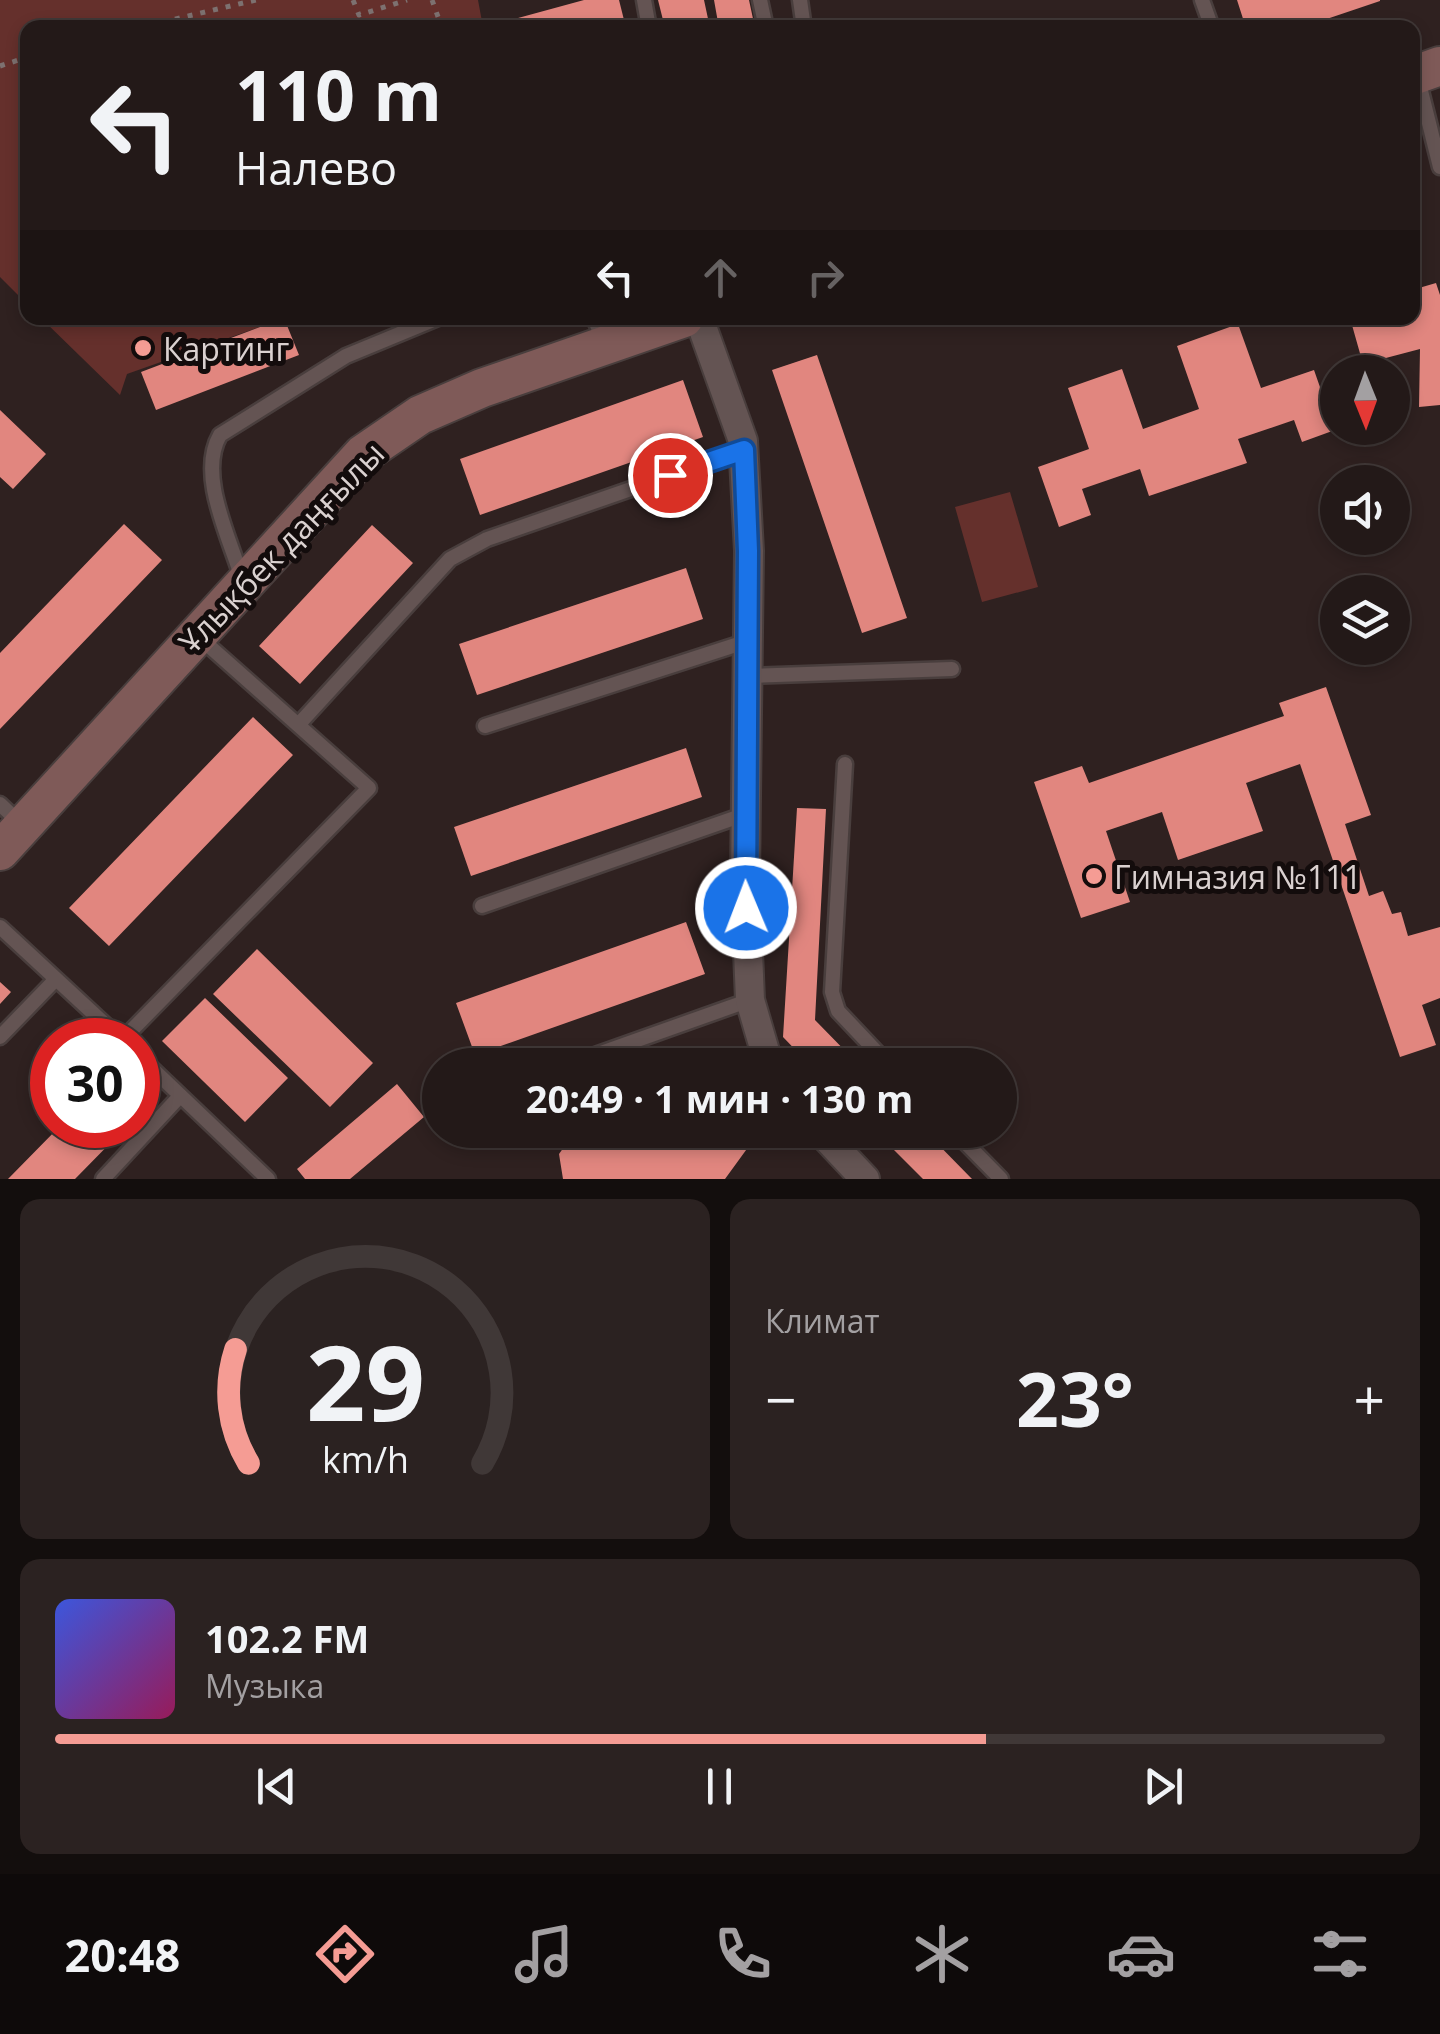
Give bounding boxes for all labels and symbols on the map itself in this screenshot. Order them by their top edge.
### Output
place label: Картинг [163,327,290,370]
marker: Картинг [132,337,154,359]
north arrow [1320,355,1410,445]
street label: Ұлықбек даңғылы [169,432,393,662]
pin [628,433,713,518]
place label: Гимназия №111 [1114,855,1362,898]
position arrow [694,856,798,960]
marker: Гимназия №111 [1083,865,1105,887]
speed limit sign: 30 [30,1018,160,1148]

